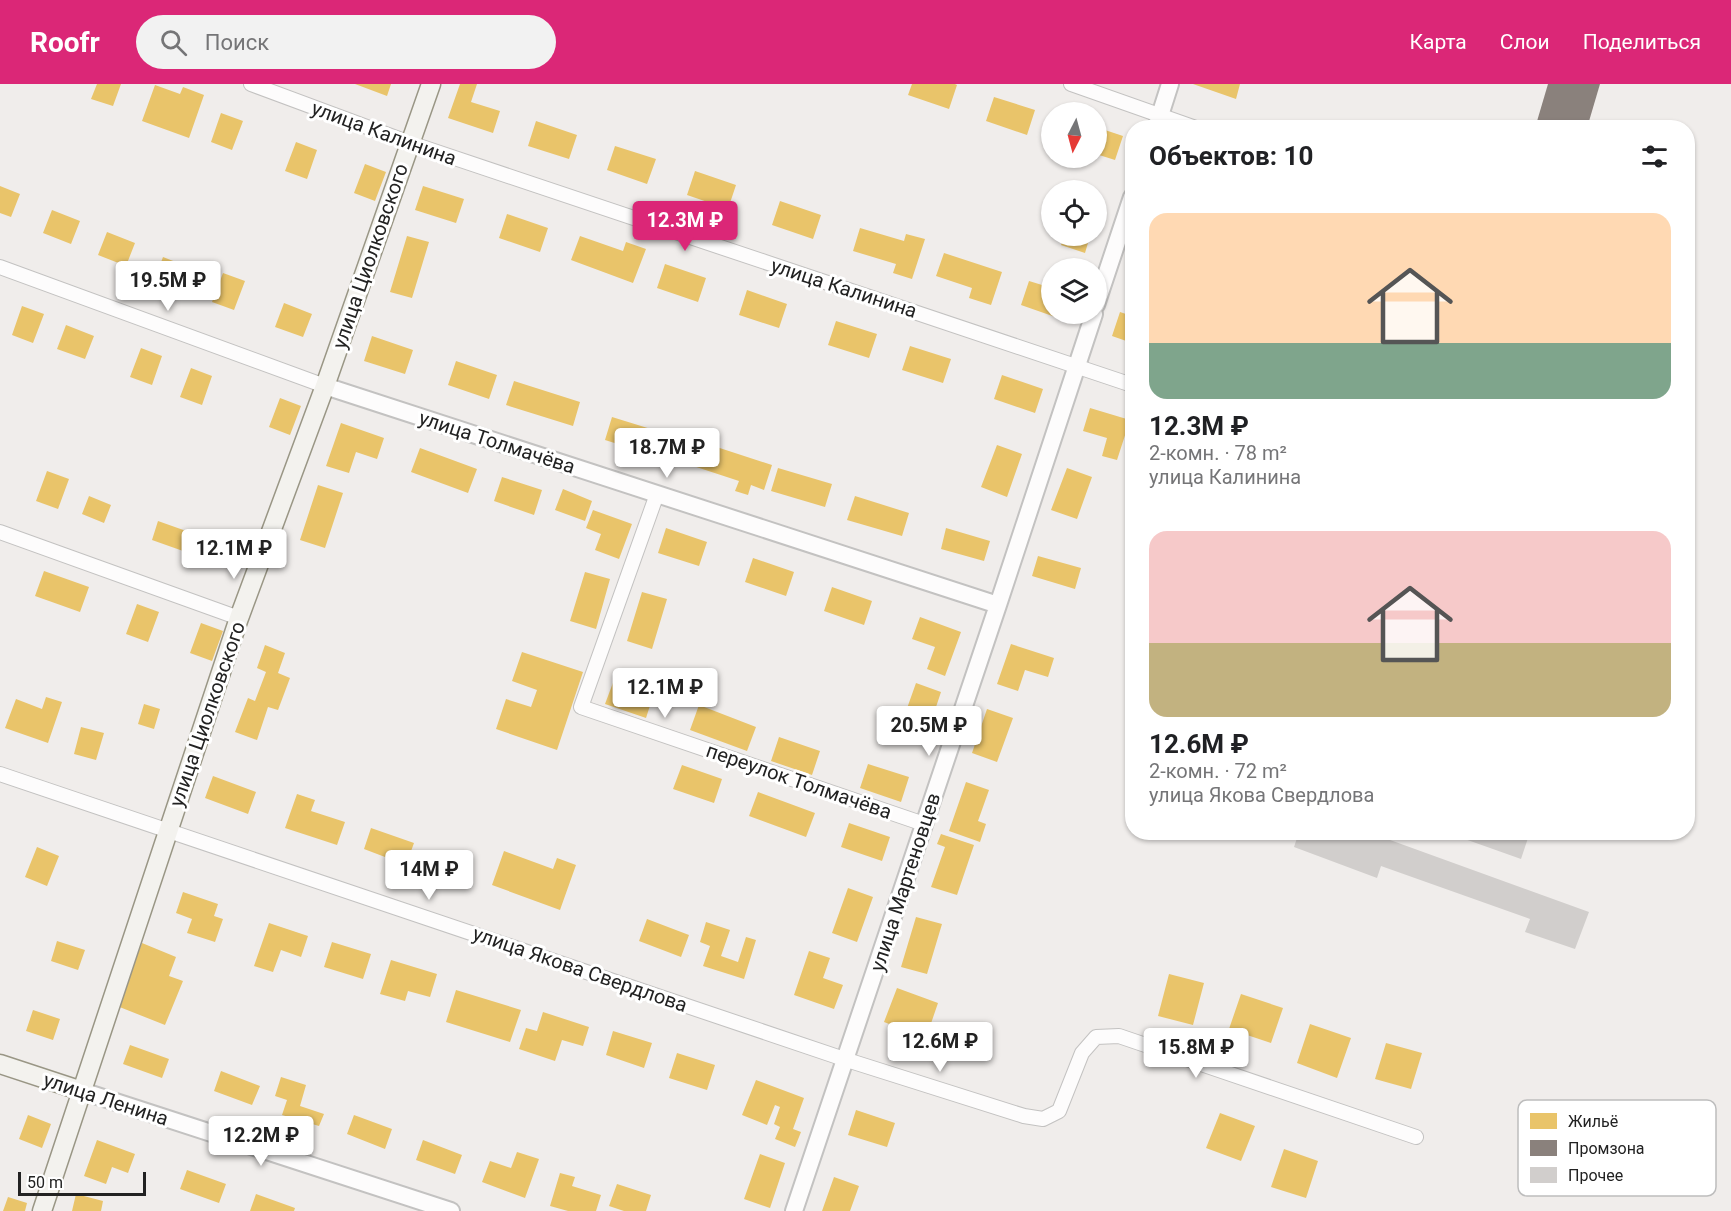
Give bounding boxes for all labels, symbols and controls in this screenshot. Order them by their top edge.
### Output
search box [136,15,556,69]
text: Roofr [30,26,100,59]
icon: search [157,26,190,59]
text: Поиск [205,30,269,55]
text: Карта [1410,30,1467,54]
text: Слои [1500,30,1550,54]
text: Поделиться [1583,30,1701,54]
street label: улица Калинина [308,96,460,170]
north arrow [1041,102,1107,168]
map controls [1041,102,1107,324]
icon: filters [1638,140,1671,173]
text: Объектов: 10 [1149,141,1313,171]
street label: улица Циолковского [327,160,413,352]
button: locate [1041,180,1107,246]
pin: 12.3M ₽ [630,201,740,252]
text: 12.3M ₽ [647,208,723,232]
icon: home [1356,252,1464,360]
street label: улица Калинина [768,253,920,323]
button: layers [1041,258,1107,324]
pin: 19.5M ₽ [113,261,223,312]
text: 19.5M ₽ [130,268,206,292]
street label: улица Толмачёва [416,405,578,479]
text: 12.3M ₽ [1149,411,1249,441]
pin: 18.7M ₽ [612,428,722,479]
text: 18.7M ₽ [629,435,705,459]
text: 2-комн. · 78 m² [1149,441,1287,465]
text: улица Калинина [1149,465,1301,489]
pin: 12.1M ₽ [179,529,289,580]
text: 12.1M ₽ [196,536,272,560]
icon: home [1356,570,1464,678]
street label: улица Циолковского [164,618,250,810]
pin: 12.1M ₽ [610,668,720,719]
text: 12.1M ₽ [627,675,703,699]
pin: 20.5M ₽ [874,706,984,757]
text: 20.5M ₽ [891,713,967,737]
text: 12.6M ₽ [1149,729,1249,759]
street label: переулок Толмачёва [703,738,895,824]
text: 2-комн. · 72 m² [1149,759,1287,783]
text: улица Якова Свердлова [1149,783,1374,807]
street label: улица Мартеновцев [865,790,945,974]
pin: 14M ₽ [387,850,471,901]
text: 14M ₽ [399,857,459,881]
street label: улица Якова Свердлова [470,921,690,1017]
pin: 12.6M ₽ [885,1022,995,1073]
pin: 15.8M ₽ [1141,1028,1251,1079]
text: 12.6M ₽ [902,1029,978,1053]
text: 15.8M ₽ [1158,1035,1234,1059]
street label: улица Ленина [40,1067,172,1131]
legend [1518,1100,1716,1196]
text: Жильё [1568,1112,1618,1131]
pin: 12.2M ₽ [206,1116,316,1167]
text: 12.2M ₽ [223,1123,299,1147]
text: Промзона [1568,1139,1645,1158]
text: Прочее [1568,1166,1623,1185]
scale bar [18,1169,146,1196]
text: 50 m [27,1173,63,1192]

